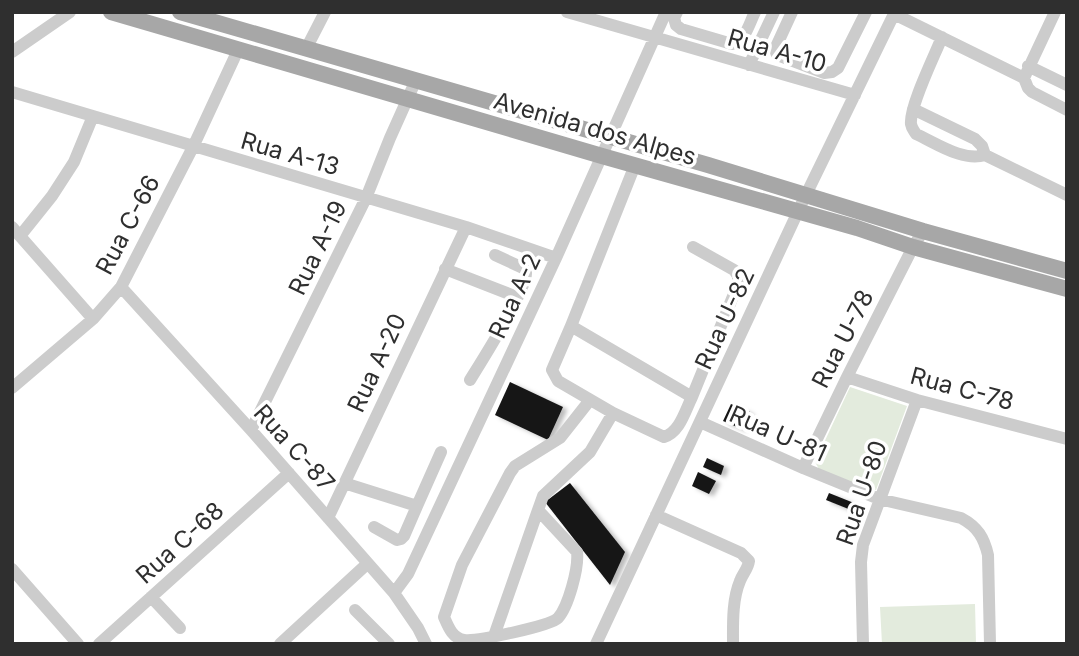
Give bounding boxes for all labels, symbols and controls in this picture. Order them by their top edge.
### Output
street label: Rua A-10 [724,23,830,78]
street label: Avenida dos Alpes [491,86,700,171]
street label: Rua A-13 [237,126,343,181]
street label: Rua C-66 [89,170,166,279]
street label: Rua A-19 [282,196,353,300]
street label: Rua A-2 [482,249,547,343]
street label: Rua U-82 [689,264,761,374]
street label: Rua U-78 [806,285,880,393]
street label: Rua A-20 [341,309,412,417]
street label: Rua C-78 [907,361,1017,416]
street label: Rua C-87 [248,398,341,497]
street label: Rua U-81 [725,399,831,468]
street label: Rua U-80 [830,437,893,549]
street label: Rua C-68 [130,496,230,590]

